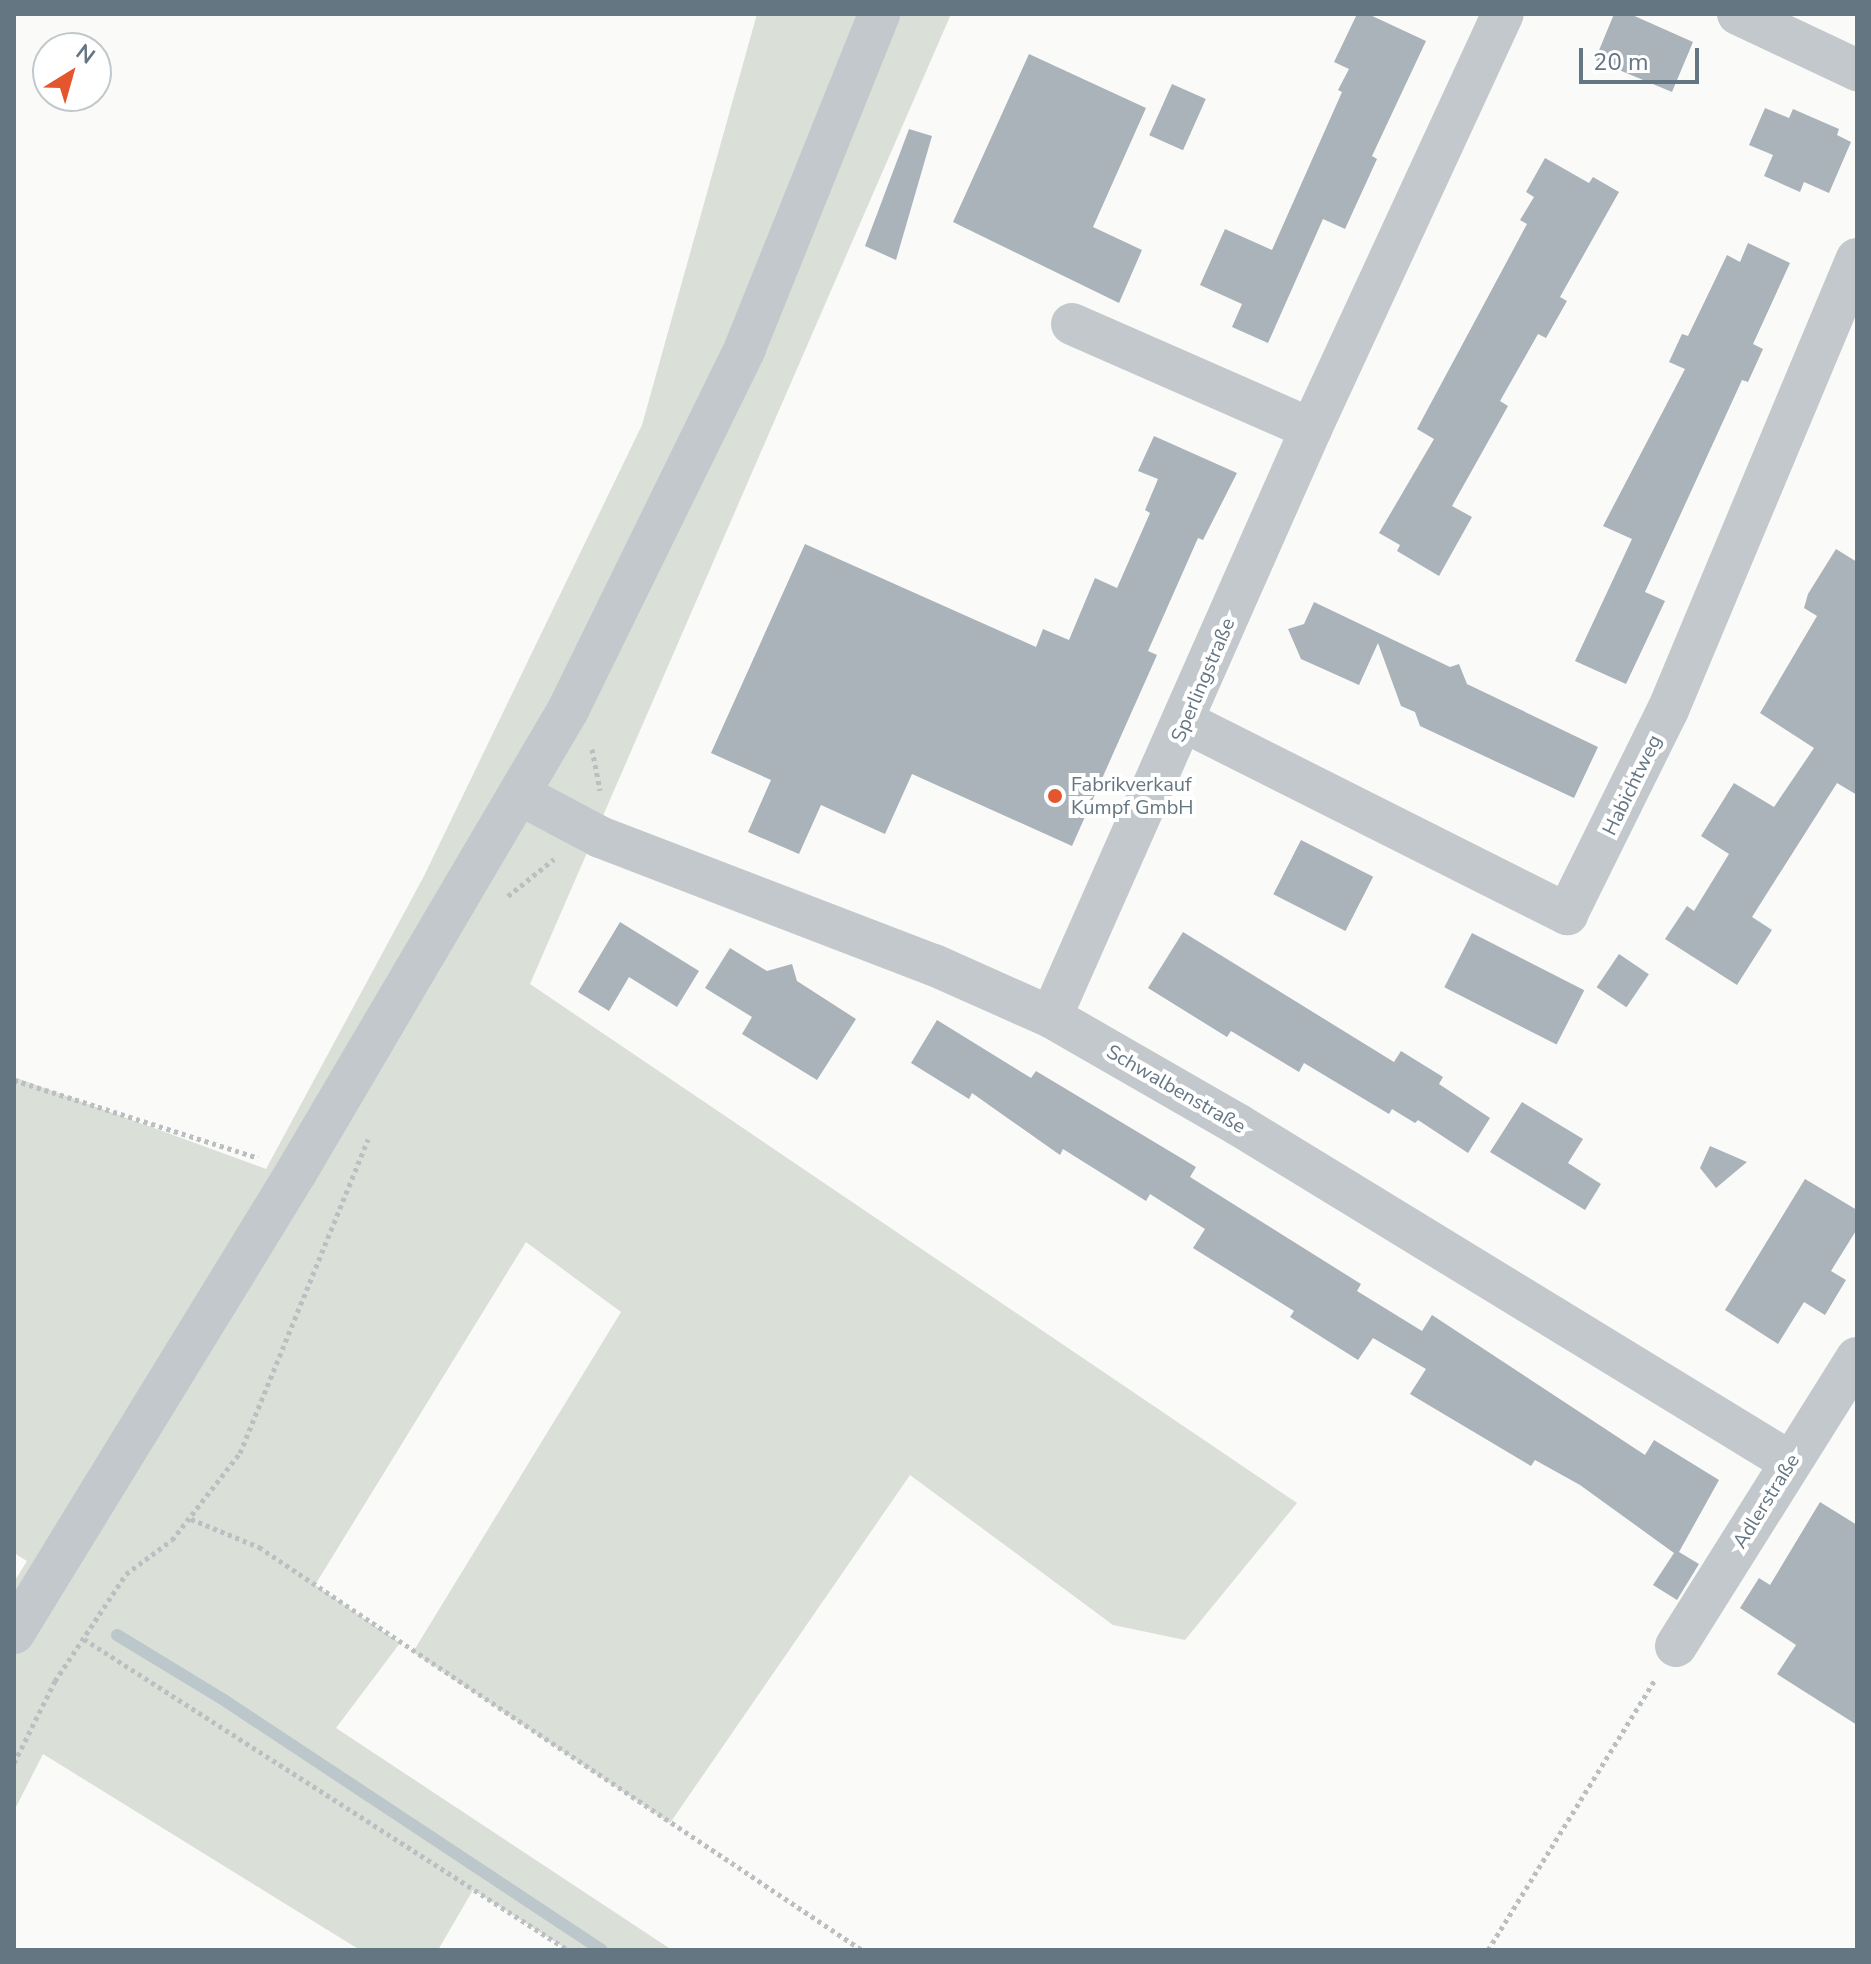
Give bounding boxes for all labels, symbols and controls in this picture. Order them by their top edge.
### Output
north arrow [32,32,112,112]
scale bar [1583,32,1703,82]
text: N [70,37,101,71]
text: 20 m [1593,46,1649,78]
street label: Sperlingstraße [1166,614,1240,746]
street label: Habichtweg [1597,731,1667,839]
place label: Fabrikverkauf Kumpf GmbH [1071,772,1194,819]
marker: Fabrikverkauf Kumpf GmbH [1046,787,1064,805]
street label: Schwalbenstraße [1102,1039,1250,1139]
street label: Adlerstraße [1728,1449,1804,1553]

